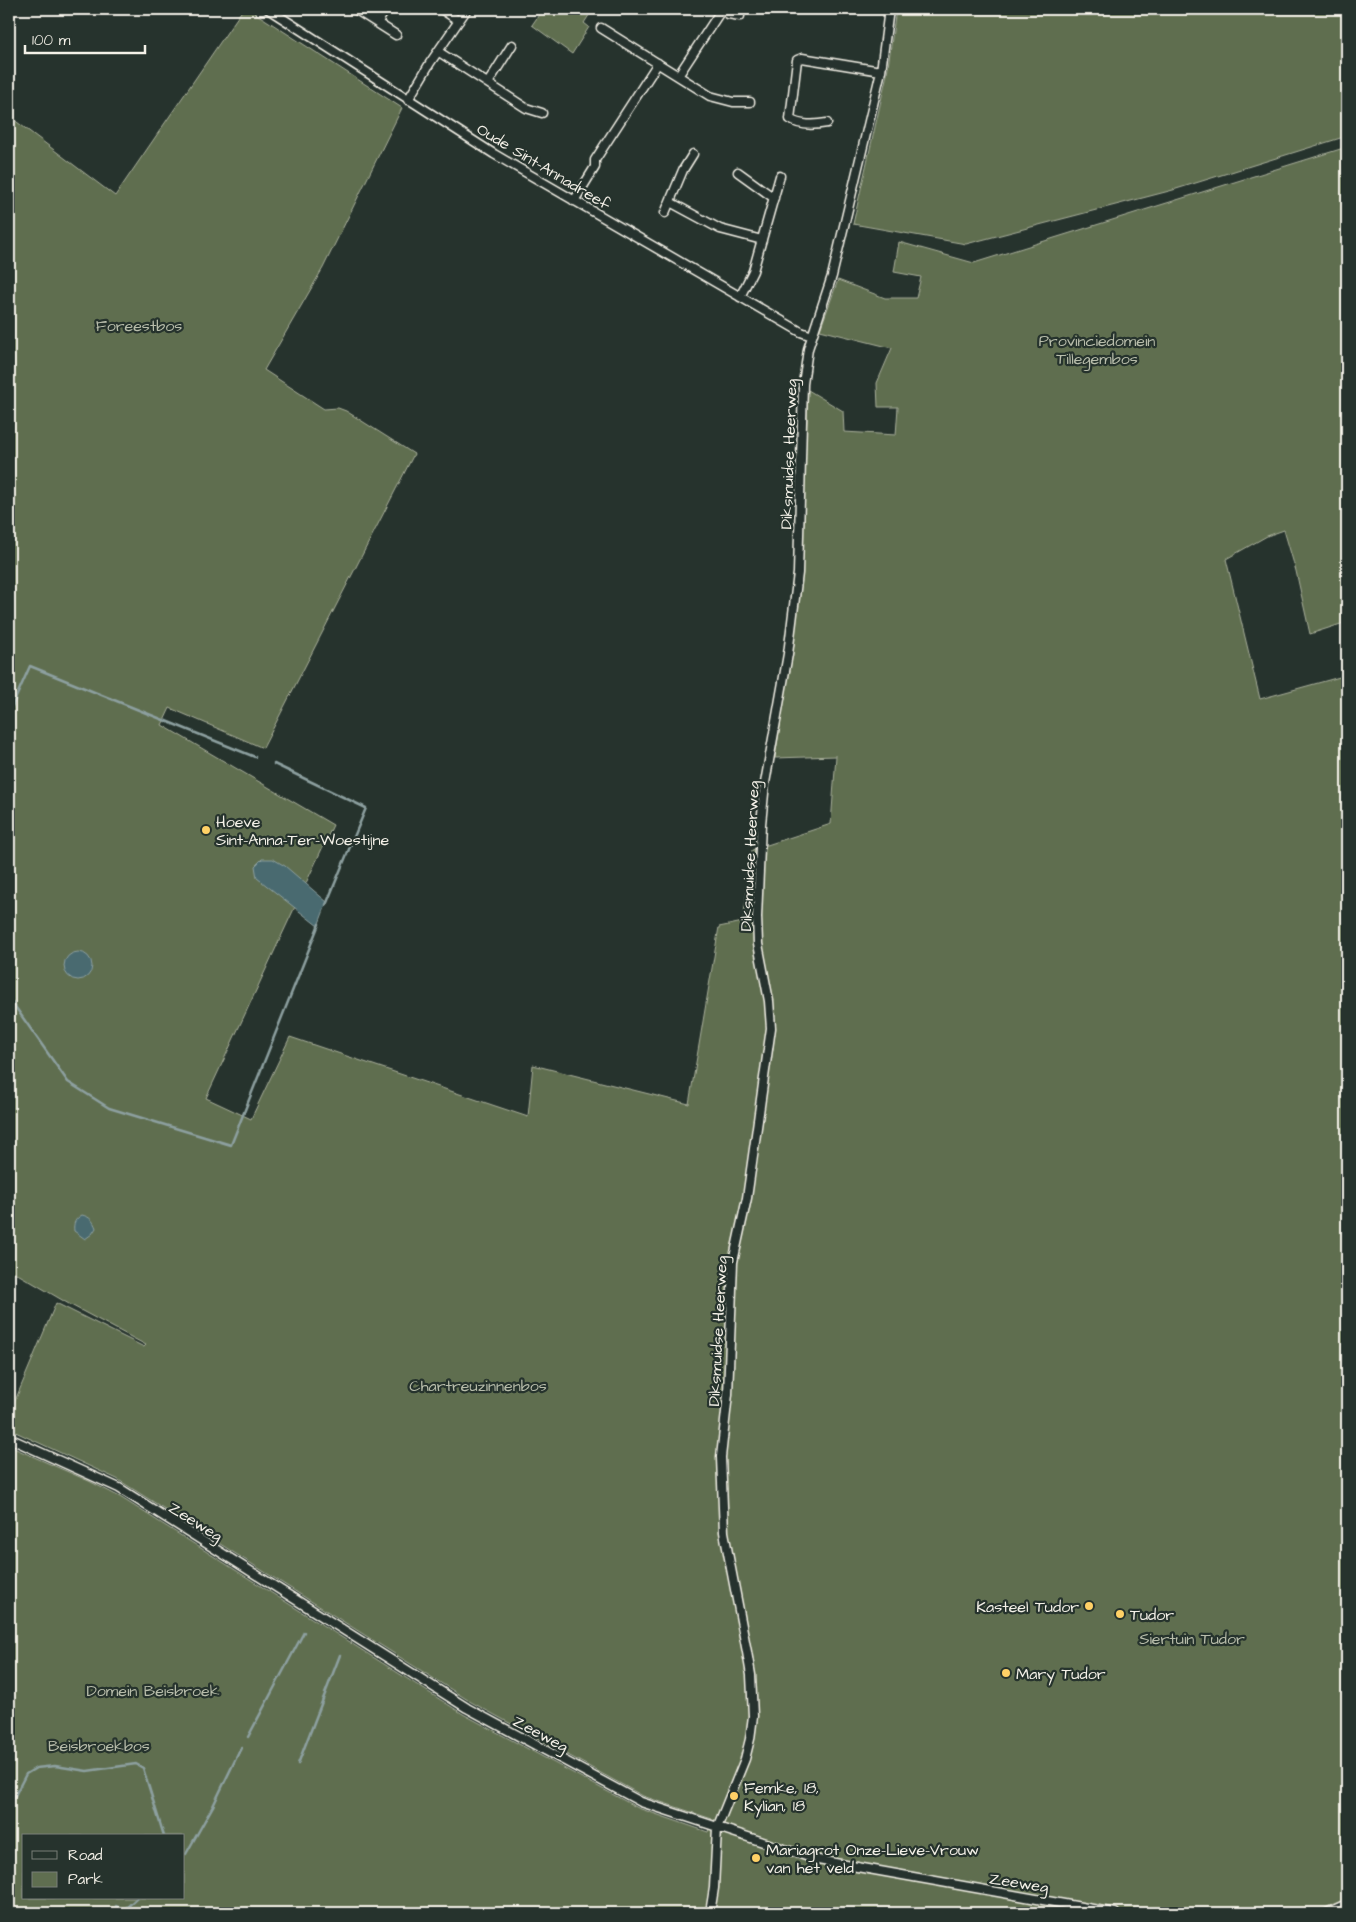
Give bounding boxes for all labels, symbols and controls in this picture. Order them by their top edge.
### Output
scale bar [25,22,145,54]
text: 100 m [32,30,71,51]
street label: Oude Sint-Annadreef [472,118,615,216]
park label: Foreestbos [96,315,182,337]
park label: Provinciedomein Tillegembos [1039,330,1155,371]
street label: Diksmuidse Heerweg [775,378,804,530]
street label: Diksmuidse Heerweg [735,780,766,932]
place label: Hoeve Sint-Anna-Ter-Woestijne [216,811,389,851]
marker: Hoeve Sint-Anna-Ter-Woestijne [200,824,212,836]
street label: Diksmuidse Heerweg [703,1255,734,1407]
park label: Chartreuzinnenbos [409,1375,547,1397]
street label: Zeeweg [164,1497,227,1548]
place label: Kasteel Tudor [976,1596,1079,1618]
marker: Kasteel Tudor [1083,1600,1095,1612]
place label: Tudor [1130,1604,1174,1626]
marker: Tudor [1114,1608,1126,1620]
park label: Siertuin Tudor [1139,1628,1245,1650]
place label: Mary Tudor [1016,1663,1106,1686]
marker: Mary Tudor [1000,1667,1012,1679]
park label: Domein Beisbroek [86,1680,220,1702]
street label: Zeeweg [509,1710,572,1758]
park label: Beisbroekbos [48,1735,150,1757]
place label: Femke, 18, Kylian, 18 [744,1777,819,1818]
marker: Femke, 18, Kylian, 18 [728,1790,740,1802]
legend [22,1834,185,1900]
place label: Mariagrot Onze-Lieve-Vrouw van het veld [766,1839,979,1879]
text: Road [68,1845,103,1866]
marker: Mariagrot Onze-Lieve-Vrouw van het veld [750,1852,762,1864]
street label: Zeeweg [987,1867,1050,1900]
text: Park [68,1869,103,1890]

